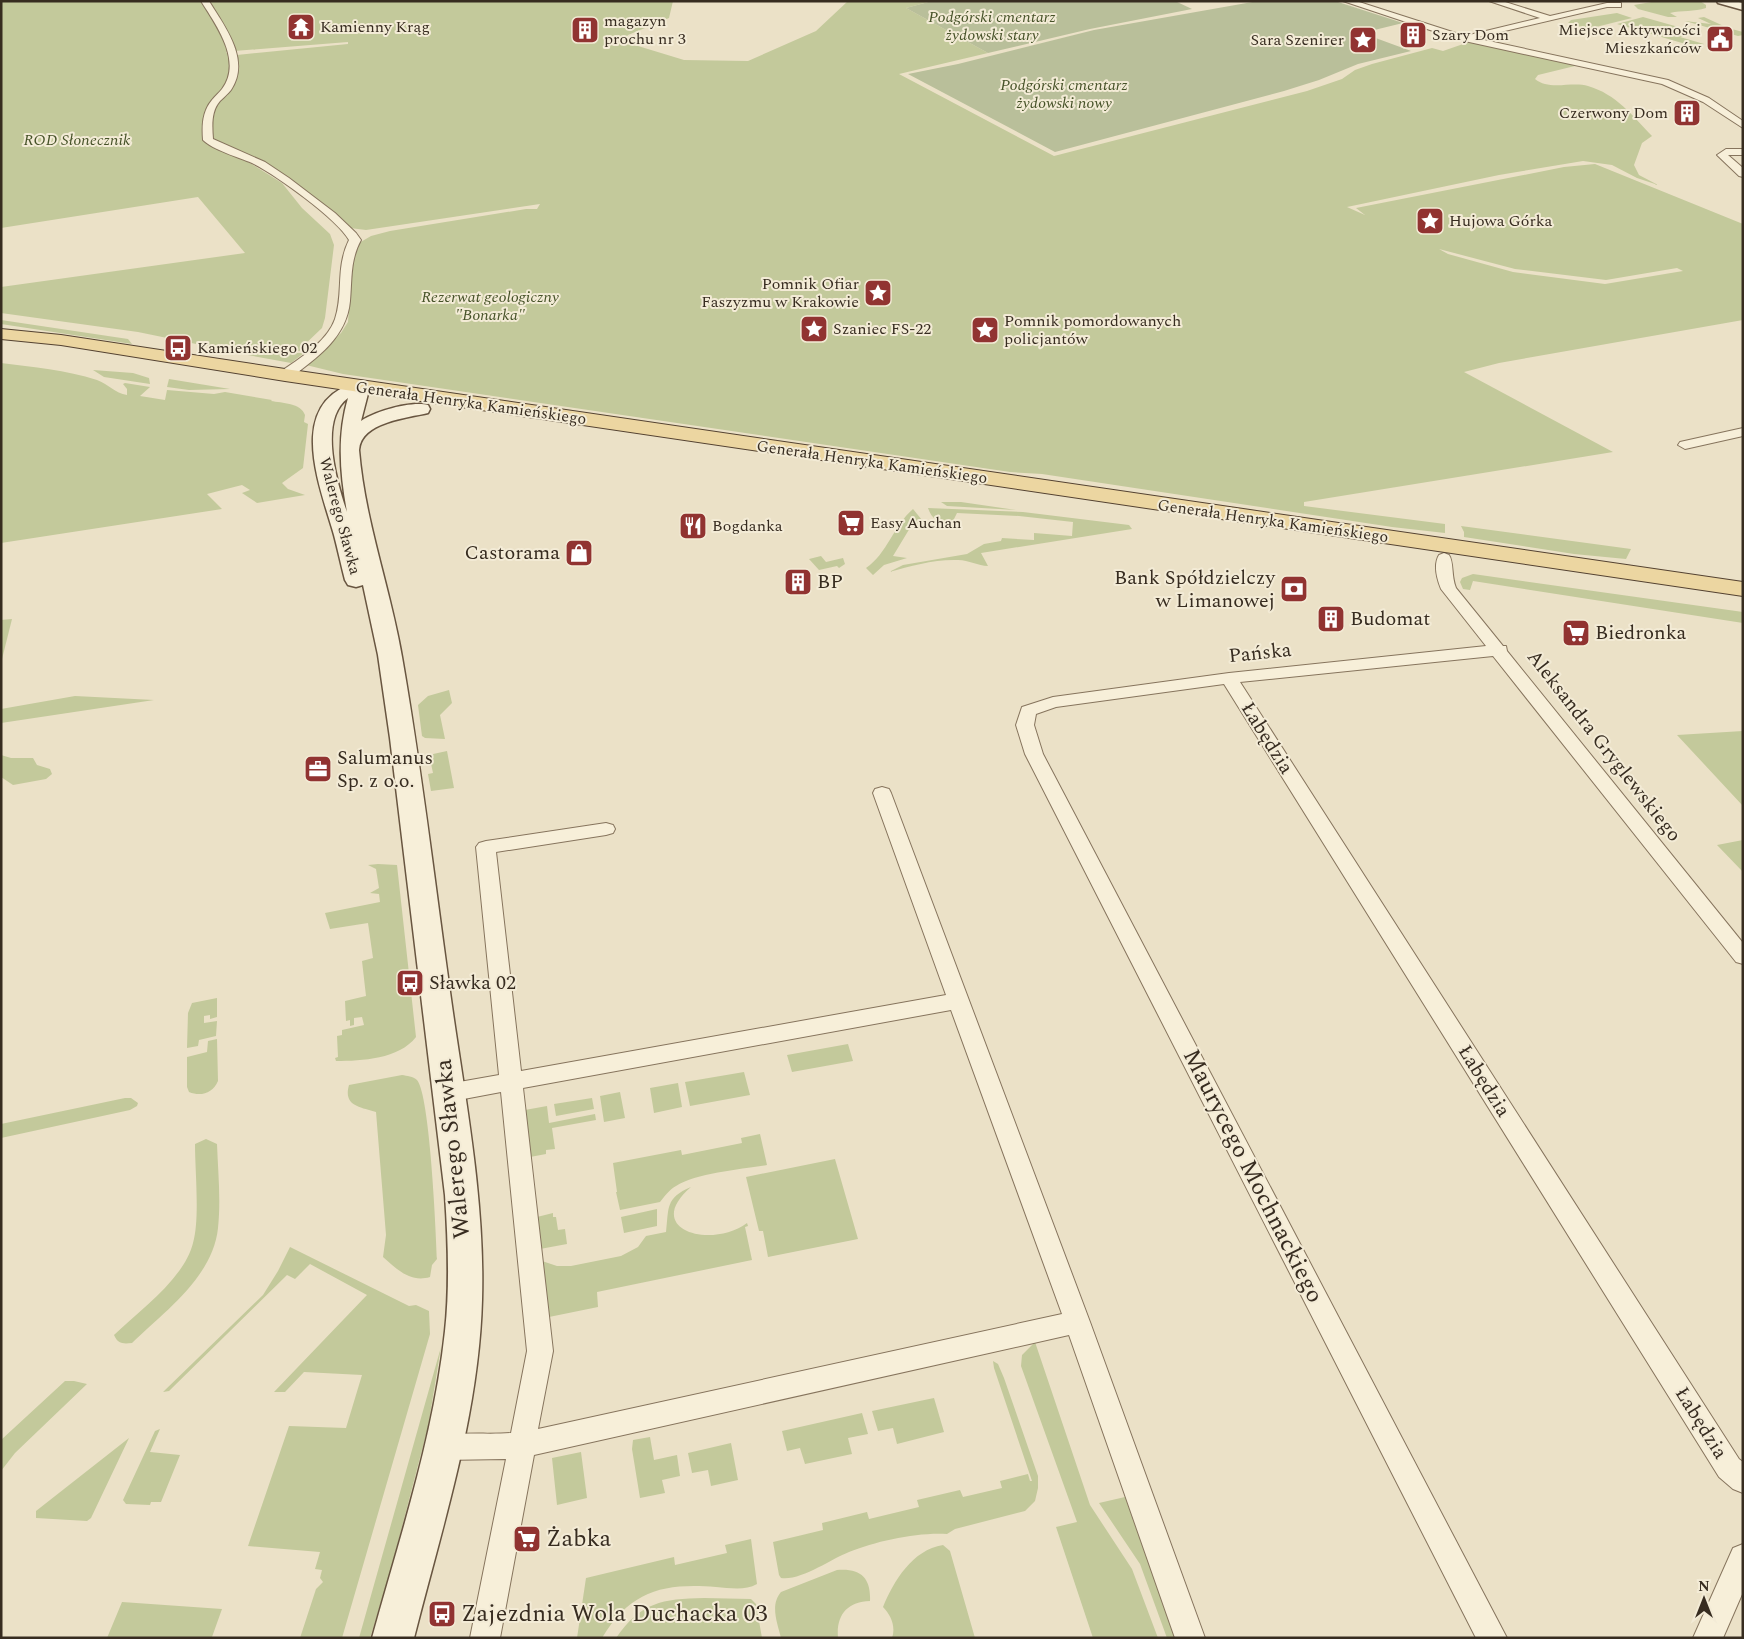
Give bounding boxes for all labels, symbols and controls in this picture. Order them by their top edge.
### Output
park label: Podgórski cmentarz żydowski stary [928,5,1056,47]
place label: magazyn prochu nr 3 [604,9,686,51]
temple icon: Kamienny Krąg [286,12,316,42]
place label: Kamienny Krąg [320,15,430,39]
building icon: magazyn prochu nr 3 [570,15,600,45]
place label: Miejsce Aktywności Mieszkańców [1558,18,1702,60]
building icon: Szary Dom [1398,20,1428,50]
place label: Szary Dom [1432,23,1509,47]
public building icon: Miejsce Aktywności Mieszkańców [1705,24,1735,54]
place icon: Sara Szenirer [1348,25,1378,55]
place label: Sara Szenirer [1250,28,1344,52]
park label: Podgórski cmentarz żydowski nowy [1000,73,1128,115]
building icon: Czerwony Dom [1672,98,1702,128]
place label: Czerwony Dom [1559,101,1668,125]
park label: ROD Słonecznik [23,128,131,152]
place icon: Hujowa Górka [1415,206,1445,236]
place label: Hujowa Górka [1449,209,1552,233]
place label: Pomnik Ofiar Faszyzmu w Krakowie [701,272,859,314]
place icon: Pomnik Ofiar Faszyzmu w Krakowie [863,278,893,308]
park label: Rezerwat geologiczny "Bonarka" [421,285,559,327]
place label: Pomnik pomordowanych policjantów [1004,309,1181,351]
place icon: Szaniec FS-22 [799,314,829,344]
place icon: Pomnik pomordowanych policjantów [970,315,1000,345]
place label: Szaniec FS-22 [833,317,931,341]
bus stop icon: Kamieńskiego 02 [163,333,193,363]
place label: Kamieńskiego 02 [197,336,317,360]
street label: Generała Henryka Kamieńskiego [354,375,588,431]
street label: Generała Henryka Kamieńskiego [755,434,989,490]
street label: Walerego Sławka [313,455,367,577]
street label: Generała Henryka Kamieńskiego [1156,493,1390,549]
supermarket icon: Easy Auchan [836,508,866,538]
restaurant icon: Bogdanka [678,511,708,541]
place label: Easy Auchan [870,511,962,535]
place label: Bogdanka [712,514,783,538]
place label: Castorama [465,538,560,568]
shop icon: Castorama [564,538,594,568]
place label: Bank Spółdzielczy w Limanowej [1114,563,1276,616]
building icon: BP [783,567,813,597]
place label: BP [817,567,843,597]
bank icon: Bank Spółdzielczy w Limanowej [1279,574,1309,604]
building icon: Budomat [1316,604,1346,634]
place label: Budomat [1350,604,1430,634]
supermarket icon: Biedronka [1561,618,1591,648]
place label: Biedronka [1595,618,1687,648]
street label: Pańska [1227,635,1293,671]
street label: Aleksandra Gryglewskiego [1519,644,1689,848]
street label: Łabędzia [1233,696,1301,780]
place label: Salumanus Sp. z o.o. [337,743,433,796]
office icon: Salumanus Sp. z o.o. [303,754,333,784]
bus stop icon: Sławka 02 [395,968,425,998]
place label: Sławka 02 [429,968,516,998]
street label: Łabędzia [1450,1039,1518,1123]
street label: Maurycego Mochnackiego [1173,1043,1333,1309]
street label: Walerego Sławka [426,1057,480,1241]
street label: Łabędzia [1667,1381,1735,1465]
place label: Żabka [546,1521,612,1557]
supermarket icon: Żabka [512,1524,542,1554]
north arrow [1679,1574,1729,1624]
text: N [1698,1576,1710,1597]
place label: Zajezdnia Wola Duchacka 03 [461,1596,767,1632]
bus stop icon: Zajezdnia Wola Duchacka 03 [427,1599,457,1629]

